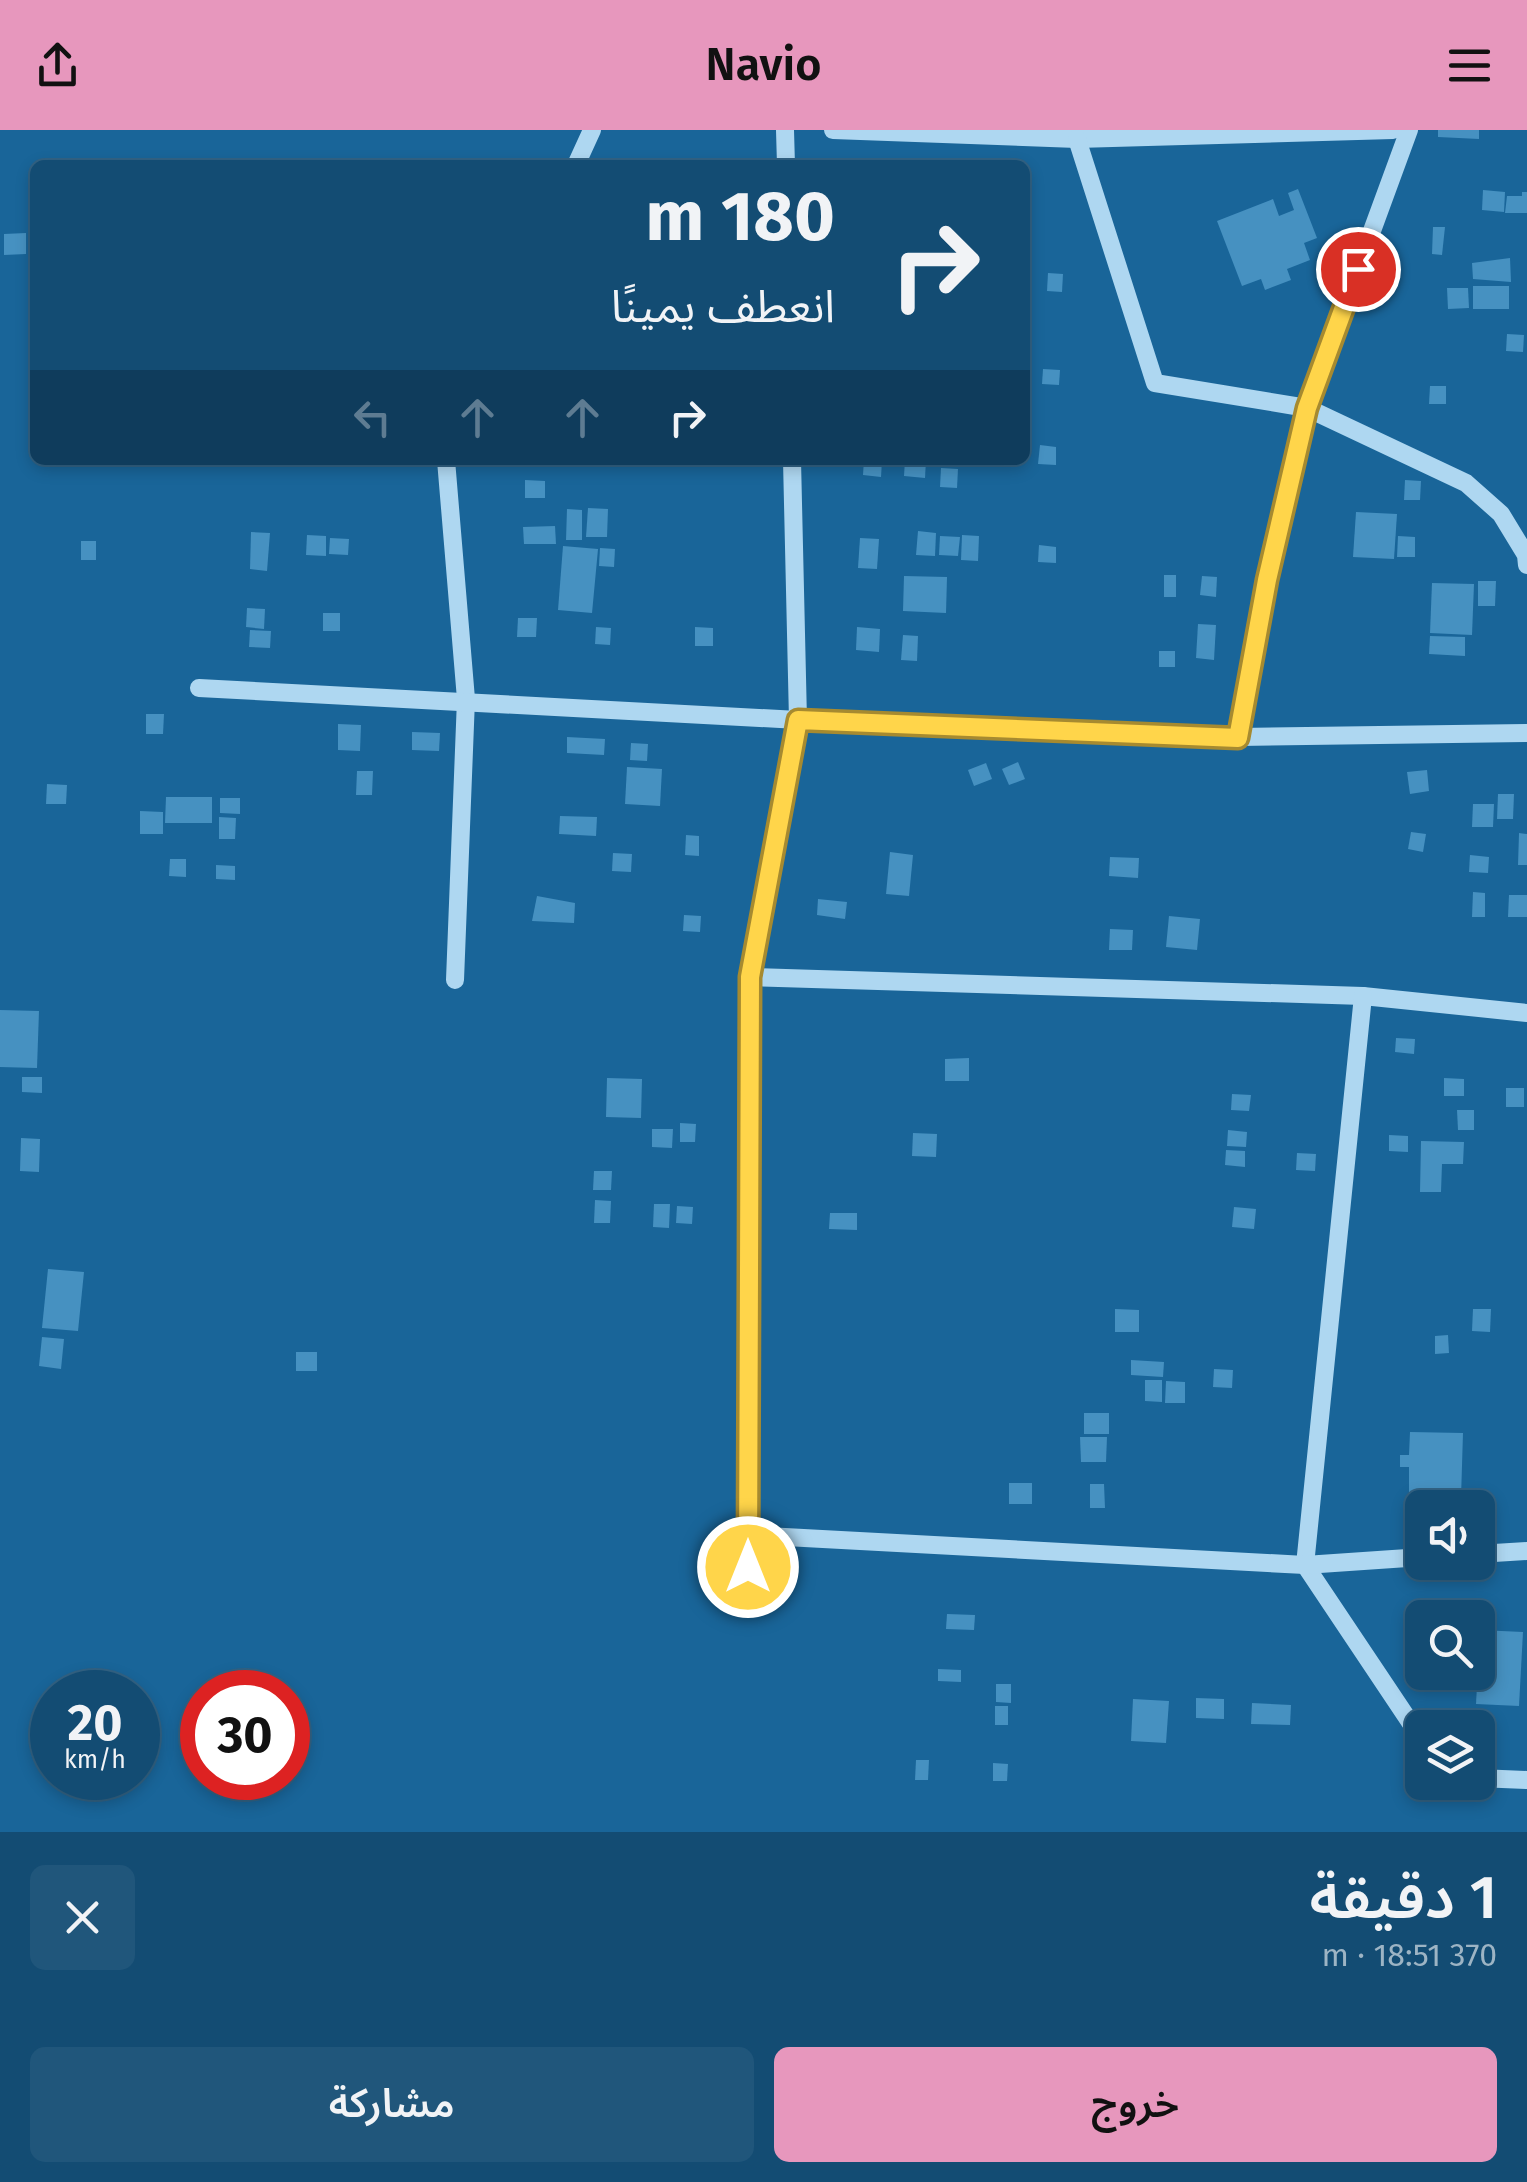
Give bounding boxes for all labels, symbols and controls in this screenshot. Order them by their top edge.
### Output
icon: share [30,38,85,93]
text: Navio [706,38,821,92]
icon: menu [1442,38,1497,93]
text: 180 m [645,175,835,259]
icon: right [870,200,1000,330]
pin [1316,227,1401,312]
icon: arrive [1331,242,1386,297]
text: انعطف يمينًا [611,280,835,334]
icon: left [345,390,400,445]
icon: ahead [450,390,505,445]
icon: ahead [555,390,610,445]
icon: right [660,390,715,445]
map controls [1405,1490,1495,1800]
button: sound [1405,1490,1495,1580]
position arrow [696,1515,800,1619]
button: search [1405,1600,1495,1690]
speed limit sign: 30 [180,1670,310,1800]
text: 20 [67,1693,123,1753]
button: layers [1405,1710,1495,1800]
text: km/h [64,1745,126,1775]
text: 1 دقيقة [1309,1862,1497,1934]
button: close [30,1865,135,1970]
text: 370 m · 18:51 [1321,1936,1497,1974]
button: مشاركة [30,2047,754,2162]
button: خروج [774,2047,1497,2162]

